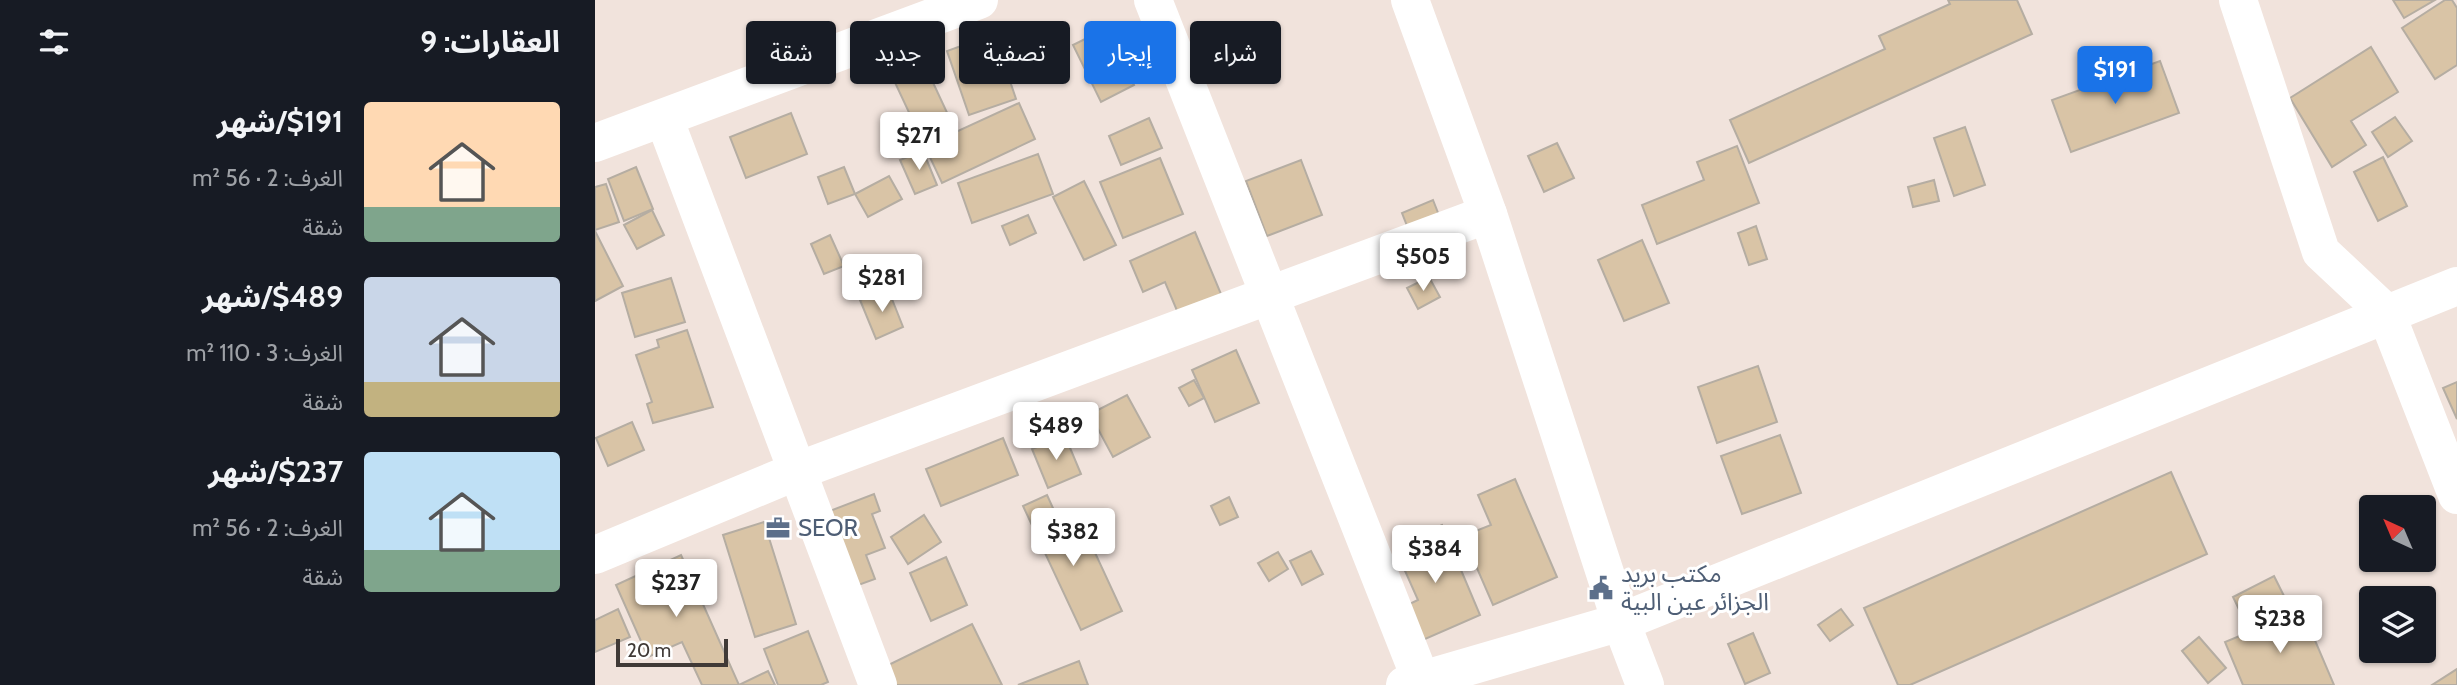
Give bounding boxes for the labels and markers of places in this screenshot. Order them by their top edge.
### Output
pin: $191 [2074,46,2156,106]
pin: $271 [878,113,960,172]
pin: $505 [1382,233,1464,293]
pin: $281 [841,254,923,314]
pin: $489 [1015,402,1097,462]
pin: $382 [1032,508,1114,568]
place label: SEOR [798,513,859,542]
office icon: SEOR [764,514,792,542]
pin: $384 [1394,526,1476,585]
place label: مكتب بريد الجزائر عين البية [1621,559,1769,616]
pin: $237 [635,560,717,619]
public building icon: مكتب بريد الجزائر عين البية [1587,574,1615,602]
pin: $238 [2239,596,2321,655]

